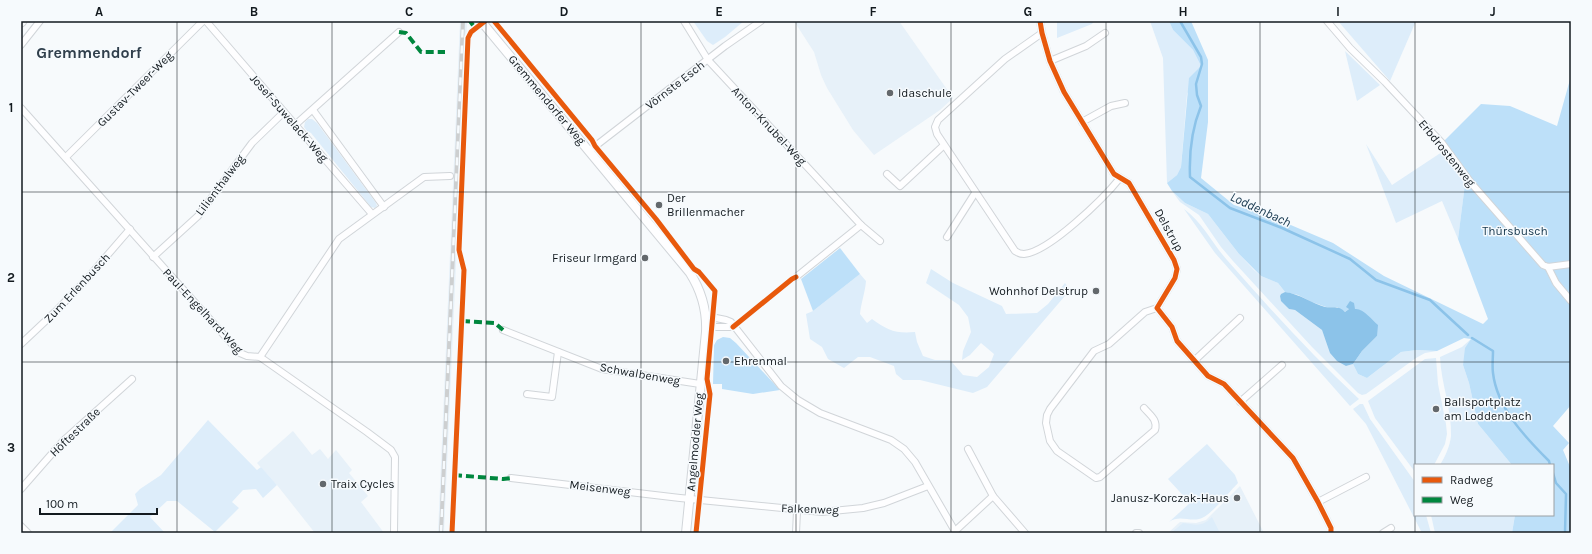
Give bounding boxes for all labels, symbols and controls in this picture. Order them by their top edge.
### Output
text: A [95,4,103,19]
text: B [250,4,258,19]
text: C [405,4,413,19]
text: D [560,4,569,19]
text: E [715,4,723,19]
text: F [869,4,877,19]
text: G [1024,4,1032,19]
text: H [1178,4,1188,19]
text: I [1336,4,1340,19]
text: J [1490,4,1496,19]
district label: Gremmendorf [36,43,142,62]
street label: Gustav-Tweer-Weg [94,48,176,130]
street label: Gremmendorfer Weg [505,52,589,148]
street label: Vörnste Esch [643,58,707,112]
street label: Josef-Suwelack-Weg [247,71,331,165]
street label: Anton-Knubel-Weg [729,84,809,168]
place label: Idaschule [898,86,952,100]
marker: Idaschule [885,88,895,98]
text: 1 [9,100,13,115]
street label: Erbdrostenweg [1416,117,1478,189]
street label: Lilienthalweg [192,152,248,218]
water label: Loddenbach [1228,189,1294,230]
place label: Der Brillenmacher [667,191,745,219]
marker: Der Brillenmacher [654,200,664,210]
street label: Delstrup [1152,206,1186,254]
park label: Thürsbusch [1482,224,1548,238]
street label: Zum Erlenbusch [41,250,113,326]
place label: Friseur Irmgard [552,251,637,265]
marker: Friseur Irmgard [640,253,650,263]
street label: Paul-Engelhard-Weg [160,266,246,357]
text: 2 [7,270,15,285]
place label: Wohnhof Delstrup [989,284,1088,298]
marker: Wohnhof Delstrup [1091,286,1101,296]
place label: Ehrenmal [734,354,787,368]
marker: Ehrenmal [721,356,731,366]
street label: Schwalbenweg [599,360,682,388]
street label: Angelmodder Weg [684,392,706,492]
place label: Ballsportplatz am Loddenbach [1444,395,1532,423]
marker: Ballsportplatz am Loddenbach [1431,404,1441,414]
street label: Höftestraße [47,405,103,459]
text: 3 [7,440,15,455]
legend [1414,464,1554,516]
text: Radweg [1450,473,1493,487]
place label: Traix Cycles [331,477,395,491]
street label: Meisenweg [569,477,631,499]
marker: Traix Cycles [318,479,328,489]
scale bar [40,490,157,516]
place label: Janusz-Korczak-Haus [1111,491,1229,505]
marker: Janusz-Korczak-Haus [1232,493,1242,503]
text: Weg [1450,493,1474,507]
text: 100 m [46,497,78,511]
street label: Falkenweg [781,501,839,517]

